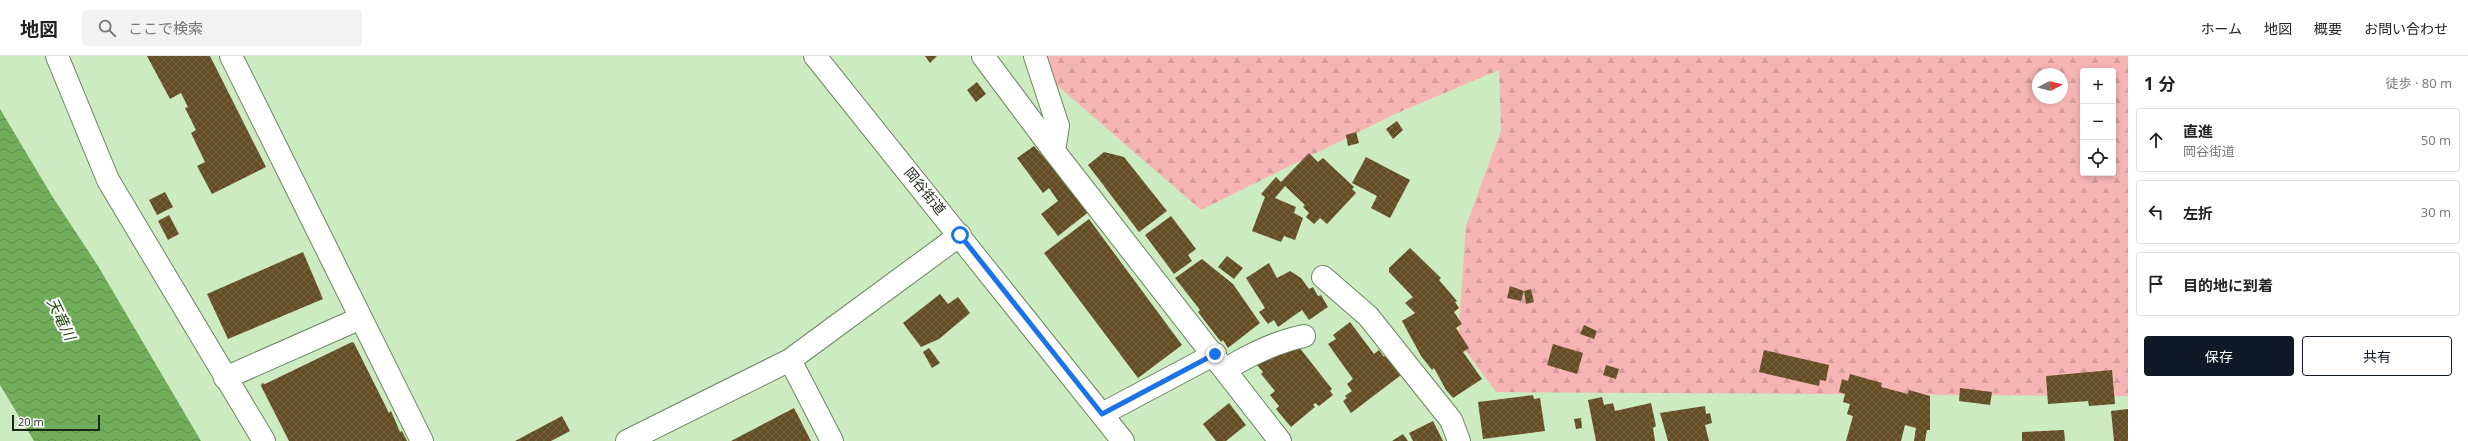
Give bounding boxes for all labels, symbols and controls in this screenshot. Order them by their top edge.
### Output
search box [82,10,362,46]
text: 地図 [20,16,58,42]
icon: search [96,17,118,39]
text: ここで検索 [128,18,203,38]
text: ホーム [2200,19,2242,38]
text: 地図 [2264,19,2292,38]
text: 概要 [2314,19,2342,38]
text: お問い合わせ [2364,19,2448,38]
north arrow [2032,68,2068,104]
map controls [2080,68,2116,176]
button: + [2080,68,2116,104]
text: 1 分 [2144,72,2175,95]
text: 徒歩 · 80 m [2386,74,2452,92]
button: − [2080,104,2116,140]
text: 直進 [2183,121,2213,141]
icon: ahead [2145,129,2167,151]
text: 50 m [2421,131,2451,149]
button: locate [2080,140,2116,176]
text: 岡谷街道 [2183,142,2235,160]
street label: 岡谷街道 [900,163,950,218]
icon: left [2145,201,2167,223]
text: 左折 [2183,203,2213,223]
text: 30 m [2421,203,2451,221]
route start [951,226,969,244]
icon: arrive [2145,273,2167,295]
text: 目的地に到着 [2183,275,2273,295]
water label: 天竜川 [43,294,82,345]
button: 保存 [2144,336,2294,376]
button: 共有 [2302,336,2452,376]
route end [1206,345,1224,363]
scale bar [12,413,100,432]
text: 20 m [18,414,44,429]

